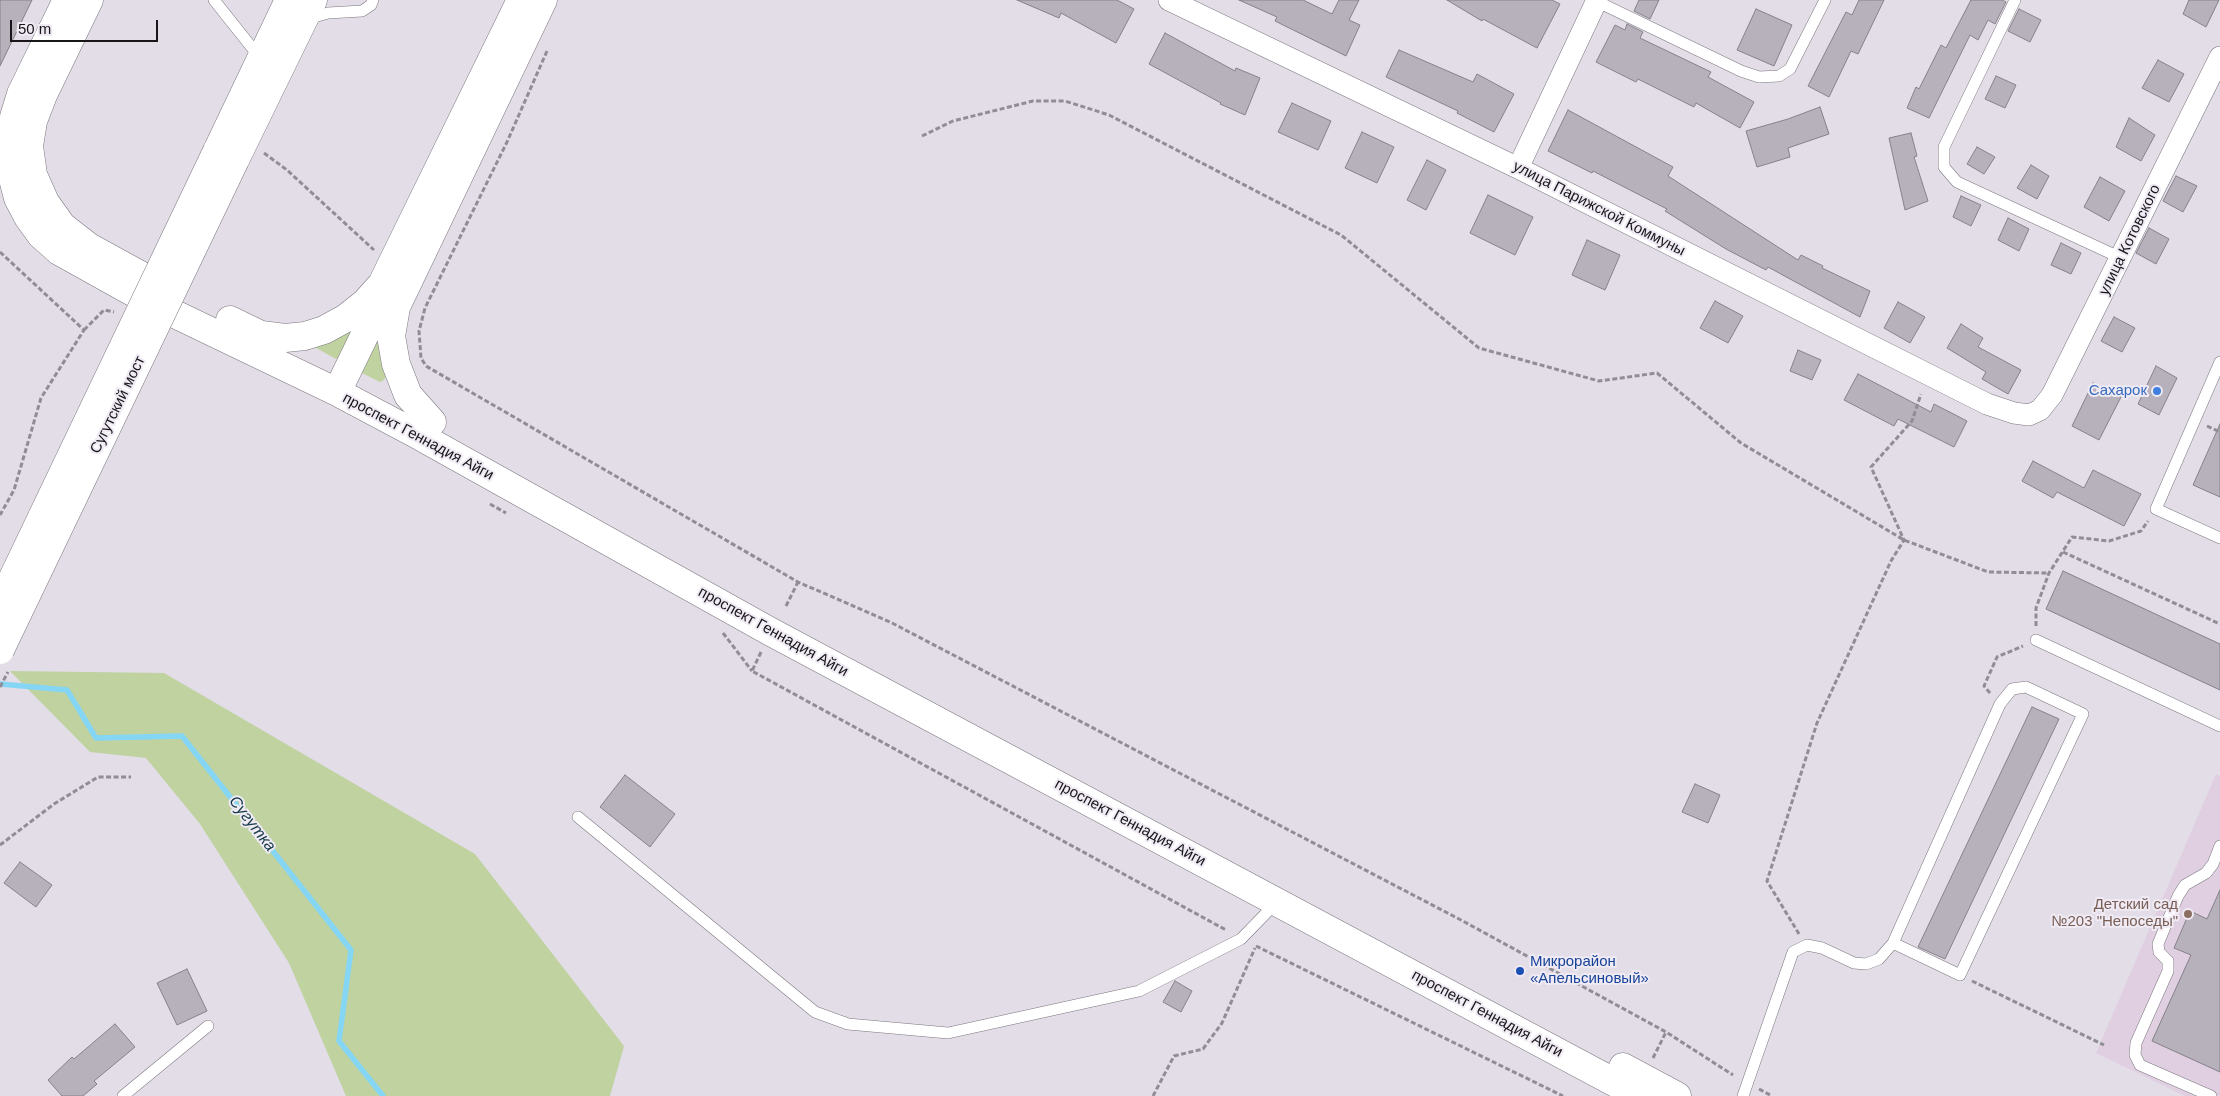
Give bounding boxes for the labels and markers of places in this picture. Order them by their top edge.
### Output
place label: Сахарок [2089,382,2147,400]
marker: Сахарок [2151,385,2163,397]
place label: Детский сад №203 "Непоседы" [2051,896,2178,931]
marker: Детский сад №203 "Непоседы" [2182,908,2194,920]
place label: Микрорайон «Апельсиновый» [1530,953,1649,988]
marker: Микрорайон «Апельсиновый» [1514,965,1526,977]

